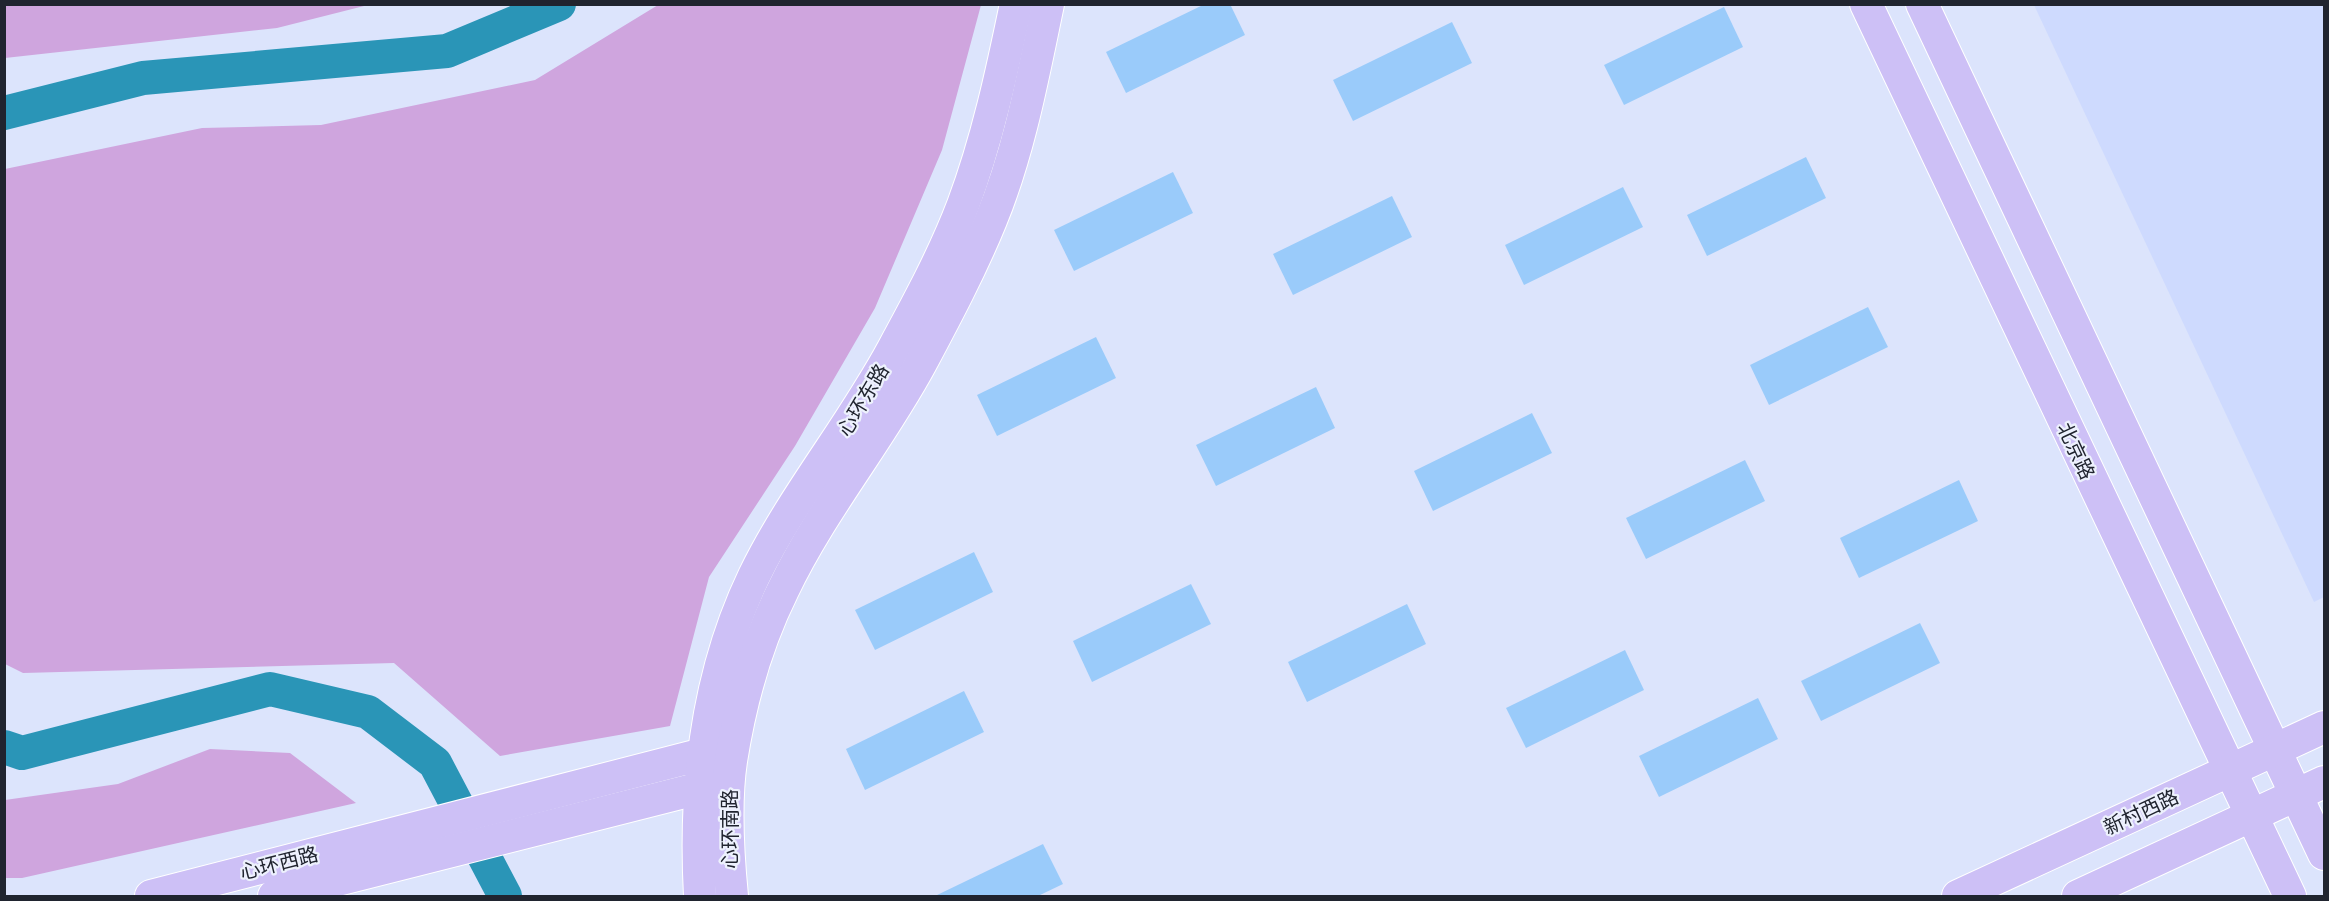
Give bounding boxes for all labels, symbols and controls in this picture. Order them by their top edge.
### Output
street label: 心环东路 [832,360,894,440]
street label: 北京路 [2052,419,2100,483]
street label: 新村西路 [2100,784,2182,840]
street label: 心环南路 [718,789,742,869]
street label: 心环西路 [237,842,321,884]

